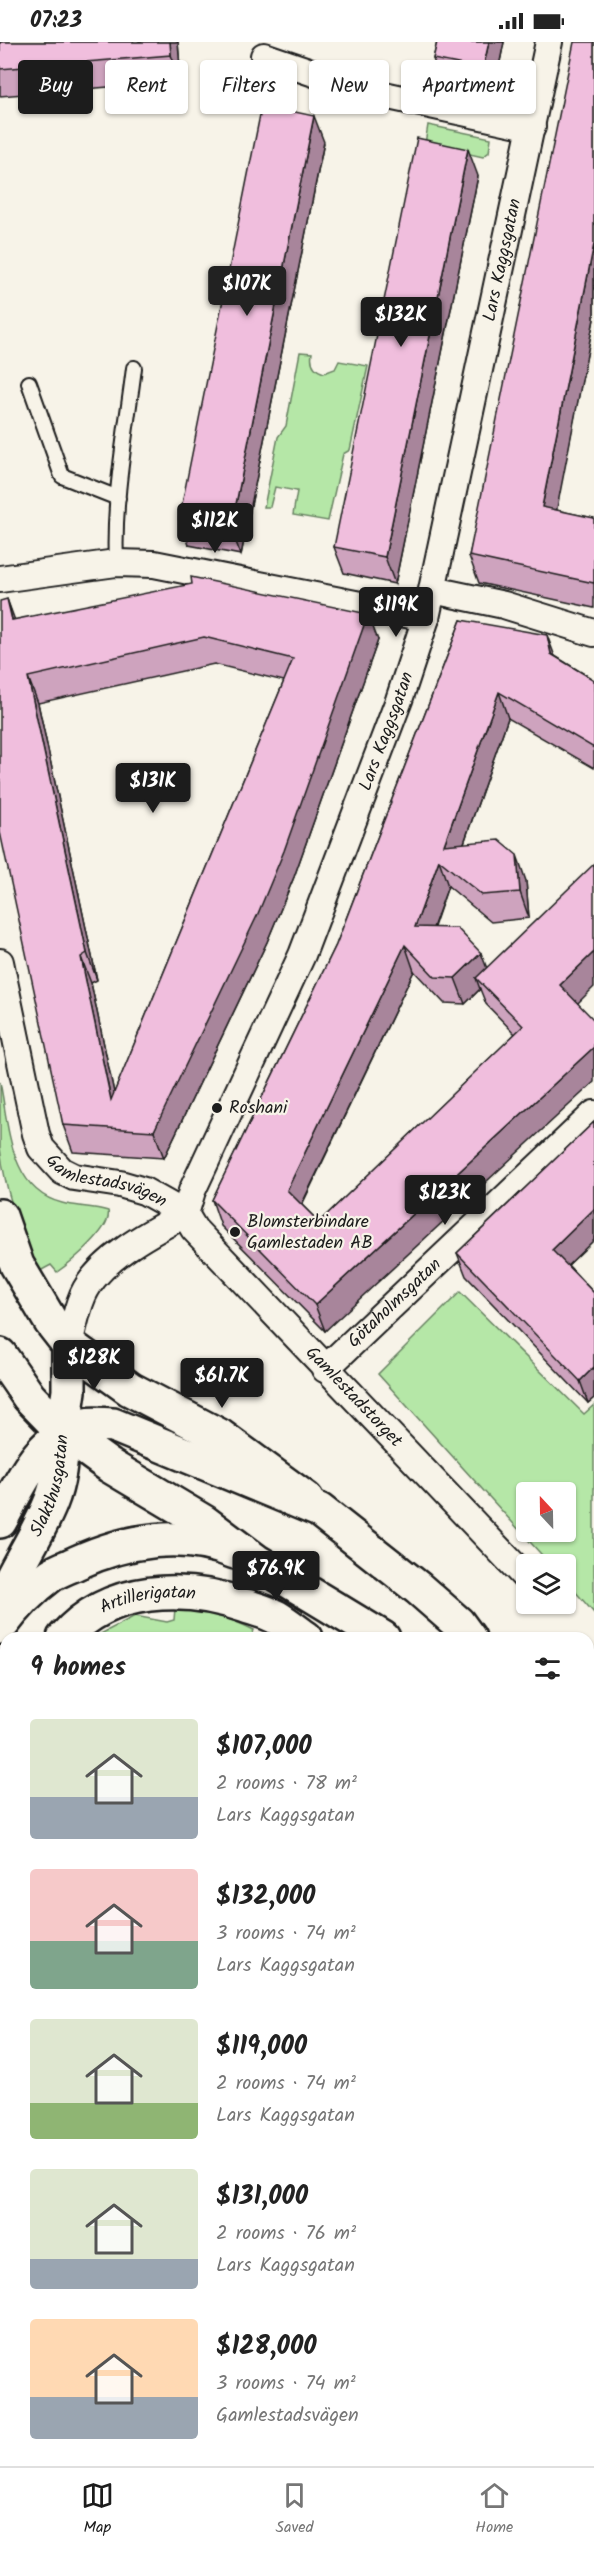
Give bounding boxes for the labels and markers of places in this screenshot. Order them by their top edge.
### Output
pin: $107K [205,266,289,317]
pin: $132K [359,297,443,348]
pin: $112K [173,503,257,554]
pin: $119K [354,587,438,638]
pin: $131K [111,763,195,814]
place label: Roshani [229,1094,288,1123]
marker: Roshani [210,1101,224,1115]
pin: $123K [403,1175,487,1226]
place label: Blomsterbindare Gamlestaden AB [247,1208,373,1258]
marker: Blomsterbindare Gamlestaden AB [228,1225,242,1239]
pin: $128K [52,1340,136,1391]
pin: $61.7K [173,1358,271,1409]
pin: $76.9K [227,1551,325,1602]

